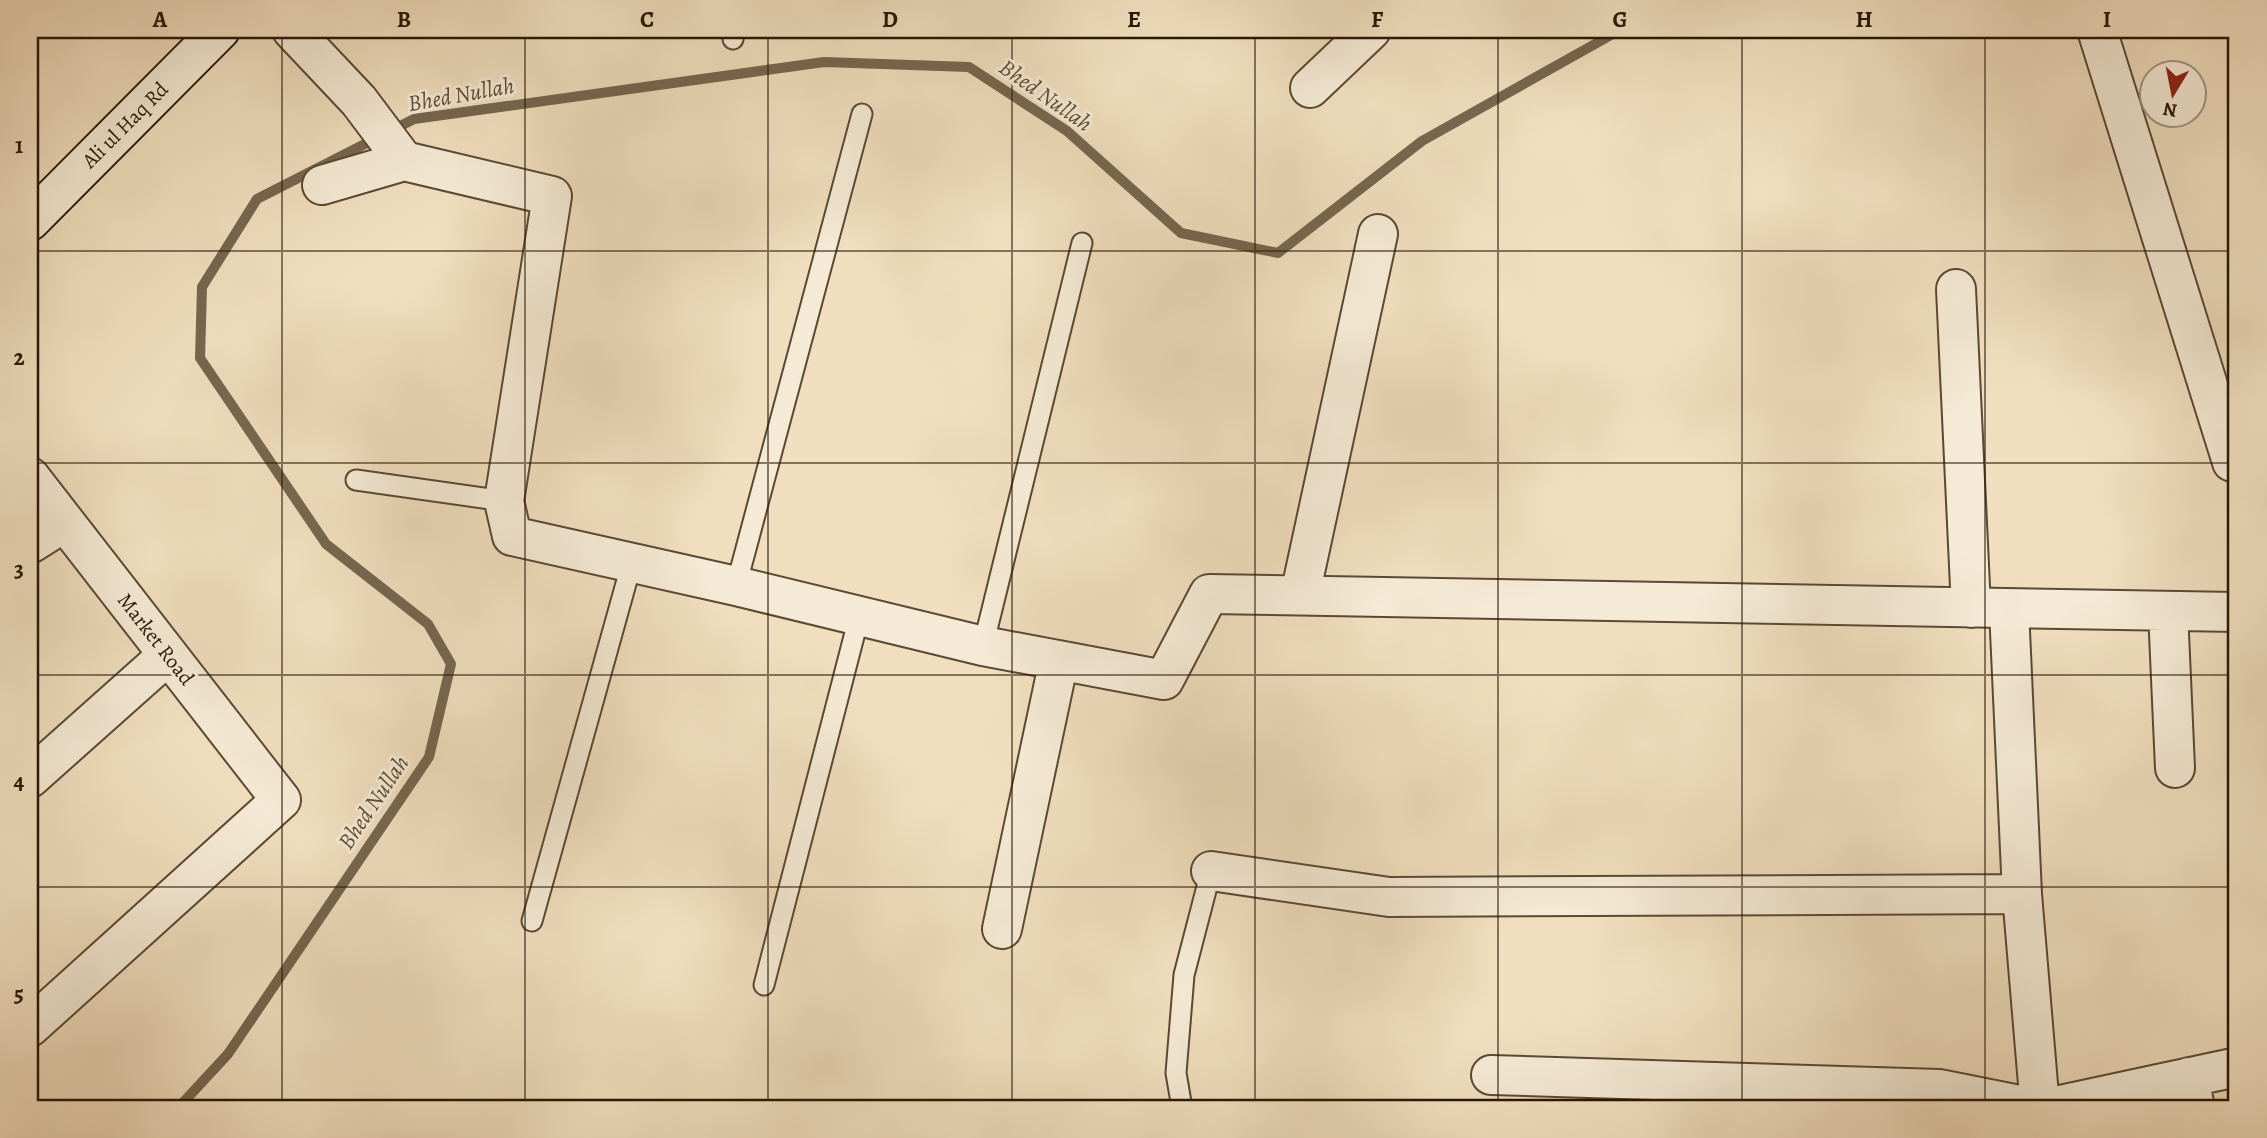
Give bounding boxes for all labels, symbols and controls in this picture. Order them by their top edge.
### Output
text: A [152,4,168,35]
text: B [397,4,411,35]
text: C [640,4,654,35]
text: D [882,4,898,35]
text: E [1127,4,1141,35]
text: F [1371,4,1384,35]
text: G [1612,4,1628,35]
text: H [1855,4,1873,35]
text: I [2103,4,2111,35]
water label: Bhed Nullah [993,52,1099,139]
north arrow [2138,60,2208,130]
water label: Bhed Nullah [406,70,517,119]
street label: Ali ul Haq Rd [75,75,175,175]
text: N [2161,96,2179,124]
text: 1 [15,130,23,161]
text: 2 [13,342,25,373]
text: 3 [14,554,24,585]
street label: Market Road [111,587,201,691]
water label: Bhed Nullah [331,749,416,855]
text: 4 [14,766,25,797]
text: 5 [14,978,24,1009]

